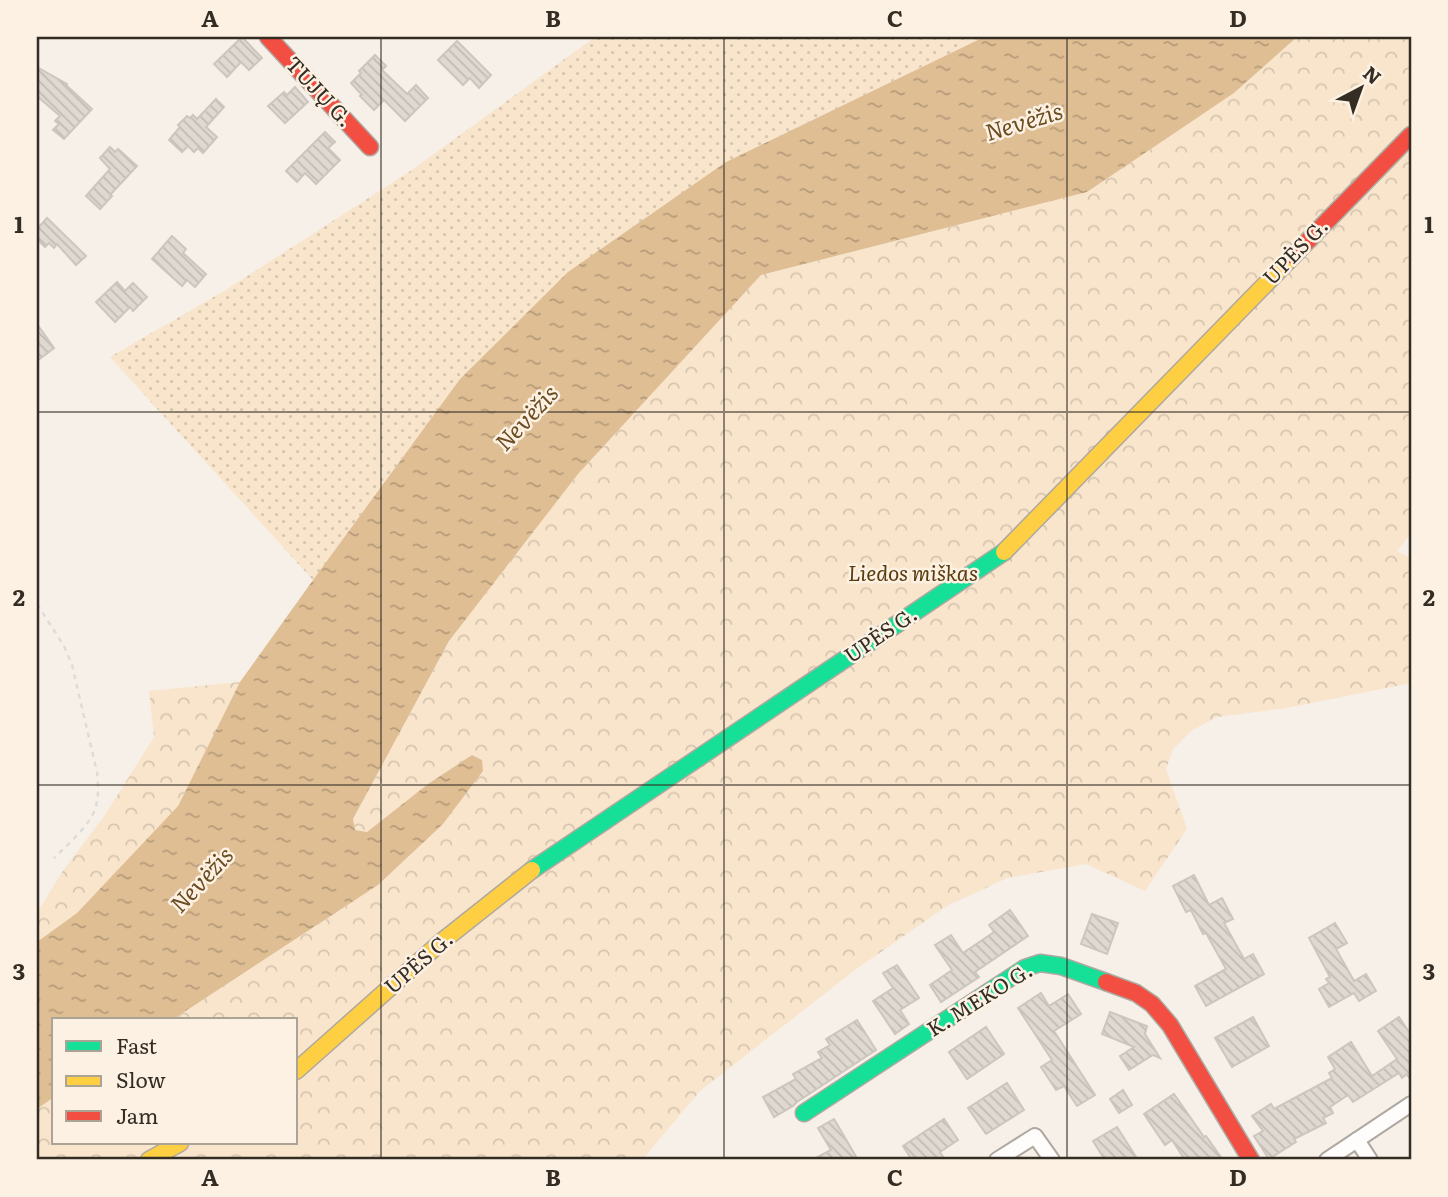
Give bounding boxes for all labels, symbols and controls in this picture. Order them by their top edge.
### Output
text: A [201,0,219,34]
text: B [545,0,561,34]
text: C [887,0,903,34]
text: D [1229,0,1247,34]
street label: TUJŲ G. [280,48,362,133]
north arrow [1326,52,1396,122]
text: N [1358,59,1388,90]
water label: Nevėžis [980,92,1067,148]
text: 1 [14,206,24,240]
text: 1 [1424,206,1434,240]
street label: UPĖS G. [1254,210,1334,291]
water label: Nevėžis [486,376,565,457]
park label: Liedos miškas [848,556,978,587]
text: 2 [13,579,25,613]
text: 2 [1423,579,1435,613]
street label: UPĖS G. [837,597,922,669]
water label: Nevėžis [161,838,240,919]
street label: UPĖS G. [376,922,459,1000]
text: 3 [13,953,25,987]
street label: K. MEKO G. [920,953,1038,1043]
text: 3 [1423,953,1435,987]
legend [52,1018,298,1144]
text: Fast [116,1029,157,1060]
text: Slow [116,1063,166,1094]
text: Jam [116,1099,158,1130]
text: A [201,1159,219,1193]
text: B [545,1159,561,1193]
text: C [887,1159,903,1193]
text: D [1229,1159,1247,1193]

